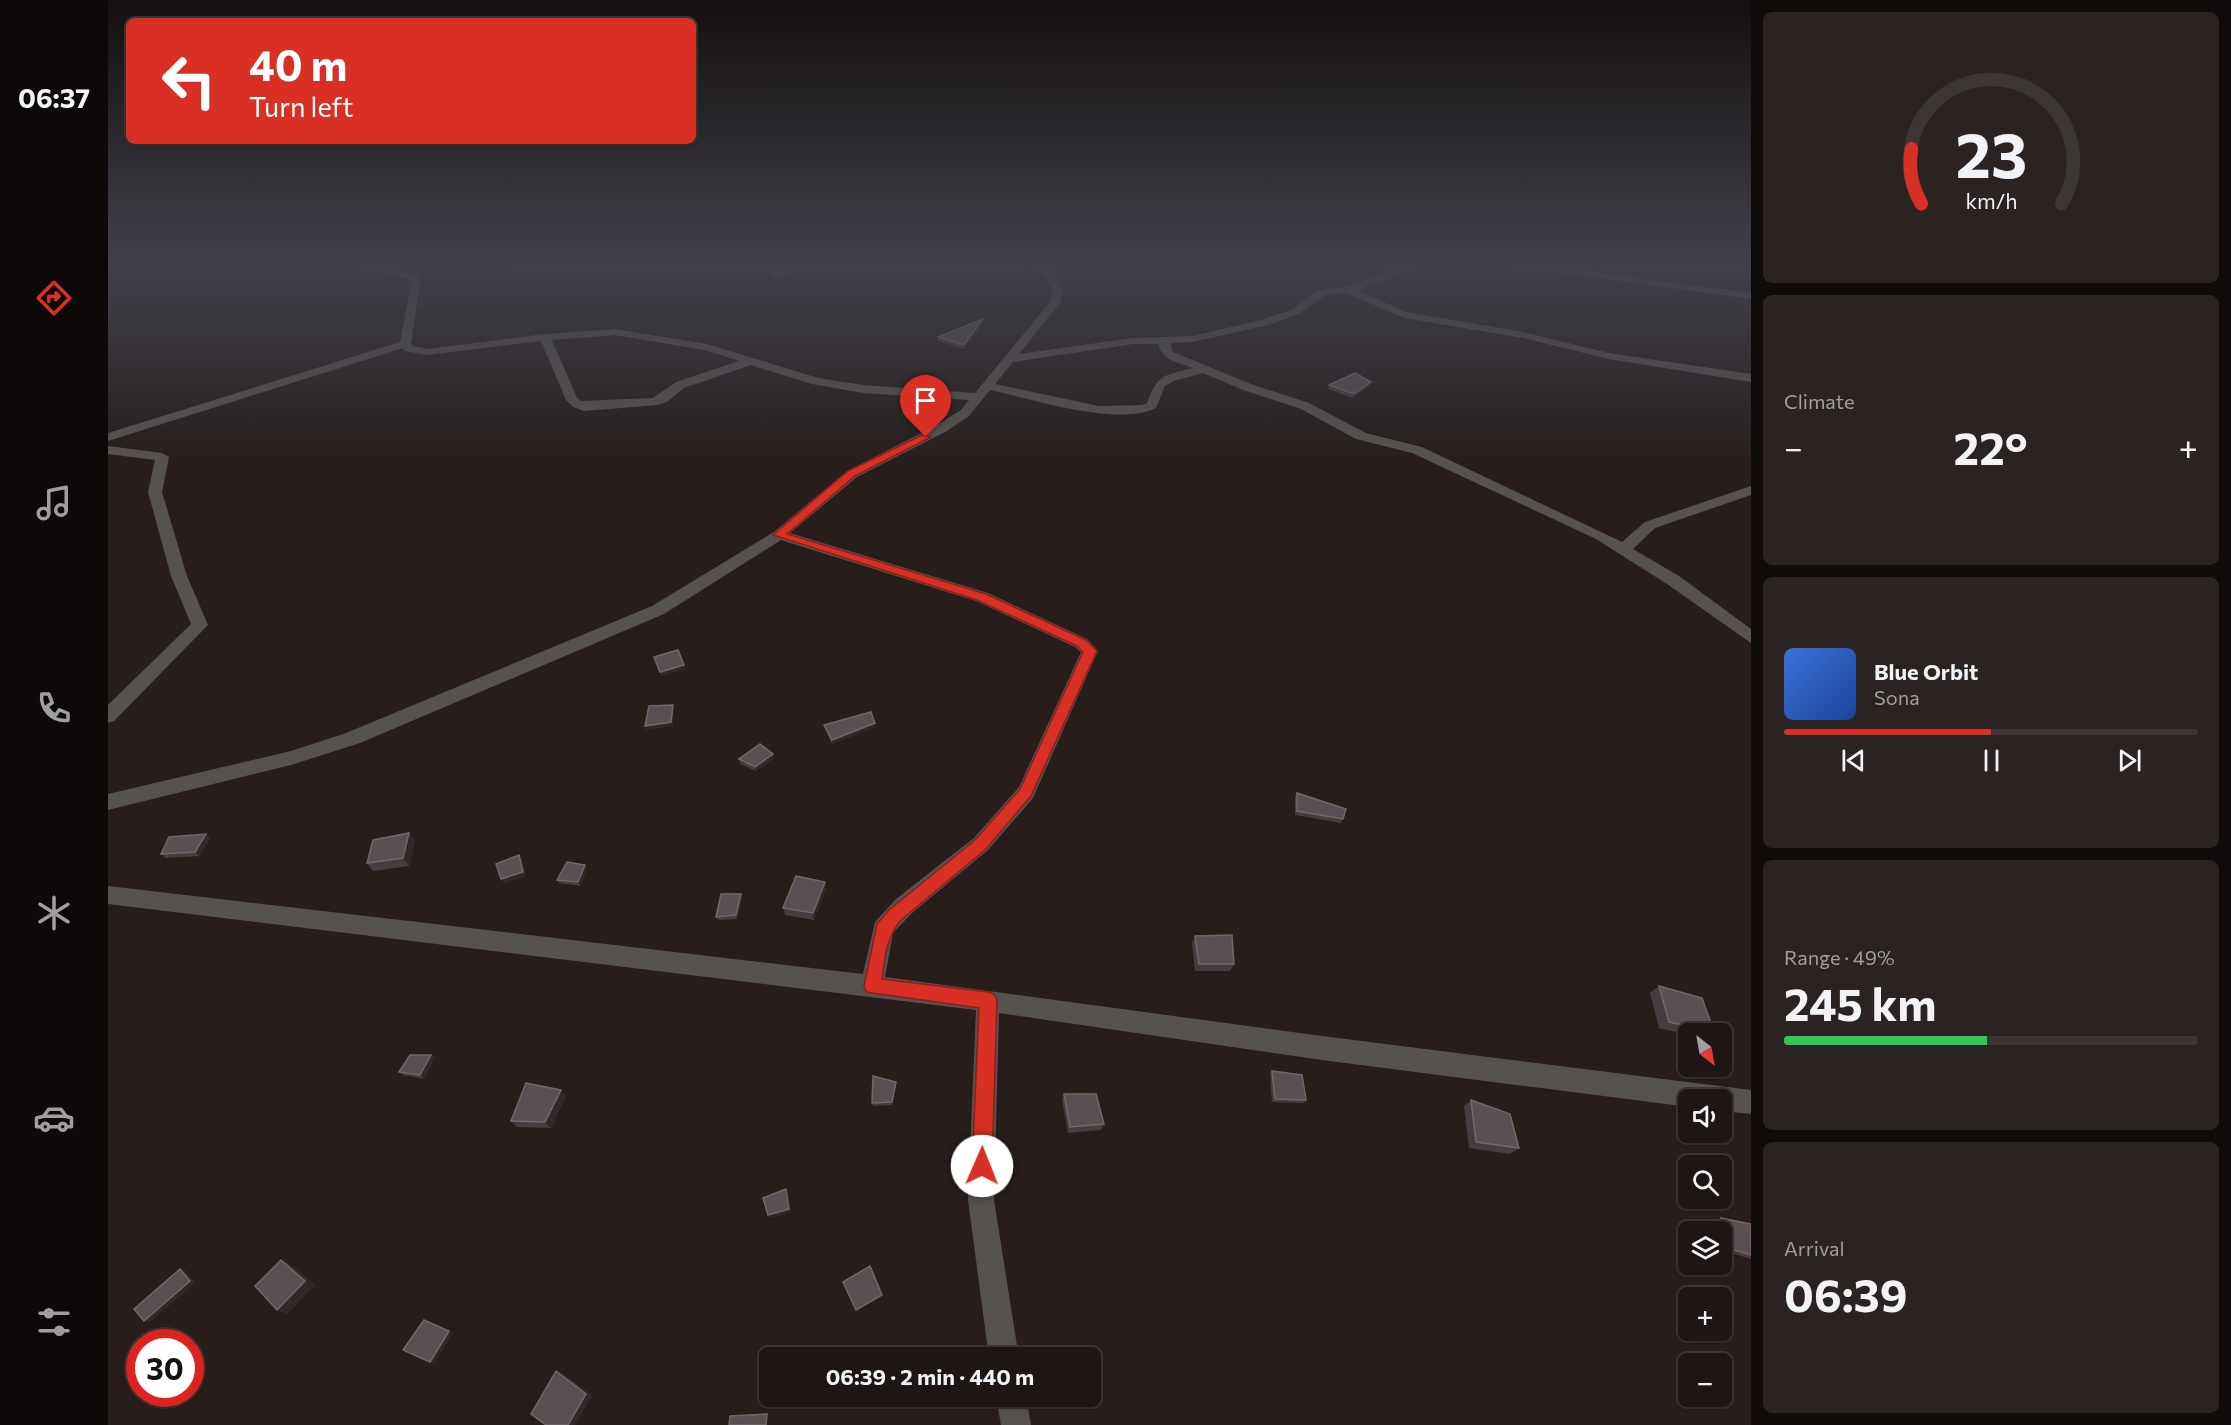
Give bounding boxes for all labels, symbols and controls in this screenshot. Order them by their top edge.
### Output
text: 40 m [249,38,347,90]
icon: left [150,42,228,120]
text: 06:37 [18,81,90,114]
text: Turn left [249,90,353,123]
text: 23 [1955,115,2027,191]
text: km/h [1965,188,2017,214]
icon: directions [33,277,75,319]
pin [900,375,951,437]
icon: arrive [909,384,942,417]
text: Climate [1784,389,1854,413]
text: 22° [1954,419,2028,474]
text: − [1784,426,1803,467]
text: + [2179,426,2198,467]
icon: music [33,482,75,524]
text: Blue Orbit [1874,658,1978,685]
text: Sona [1874,685,1920,709]
icon: phone [33,687,75,729]
icon: previous [1837,744,1870,777]
icon: pause [1975,744,2008,777]
icon: next [2113,744,2146,777]
icon: climate [33,892,75,934]
text: Range · 49% [1784,945,1895,969]
text: 245 km [1784,975,1937,1030]
north arrow [1678,1023,1732,1077]
map controls [1678,1023,1732,1407]
button: sound [1678,1089,1732,1143]
icon: car [33,1097,75,1139]
position arrow [950,1134,1014,1198]
button: search [1678,1155,1732,1209]
button: layers [1678,1221,1732,1275]
text: Arrival [1784,1236,1845,1260]
text: 06:39 [1784,1266,1908,1321]
button: + [1678,1287,1732,1341]
icon: filters [33,1301,75,1343]
speed limit sign: 30 [126,1329,204,1407]
button: − [1678,1353,1732,1407]
text: 06:39 · 2 min · 440 m [826,1363,1034,1390]

